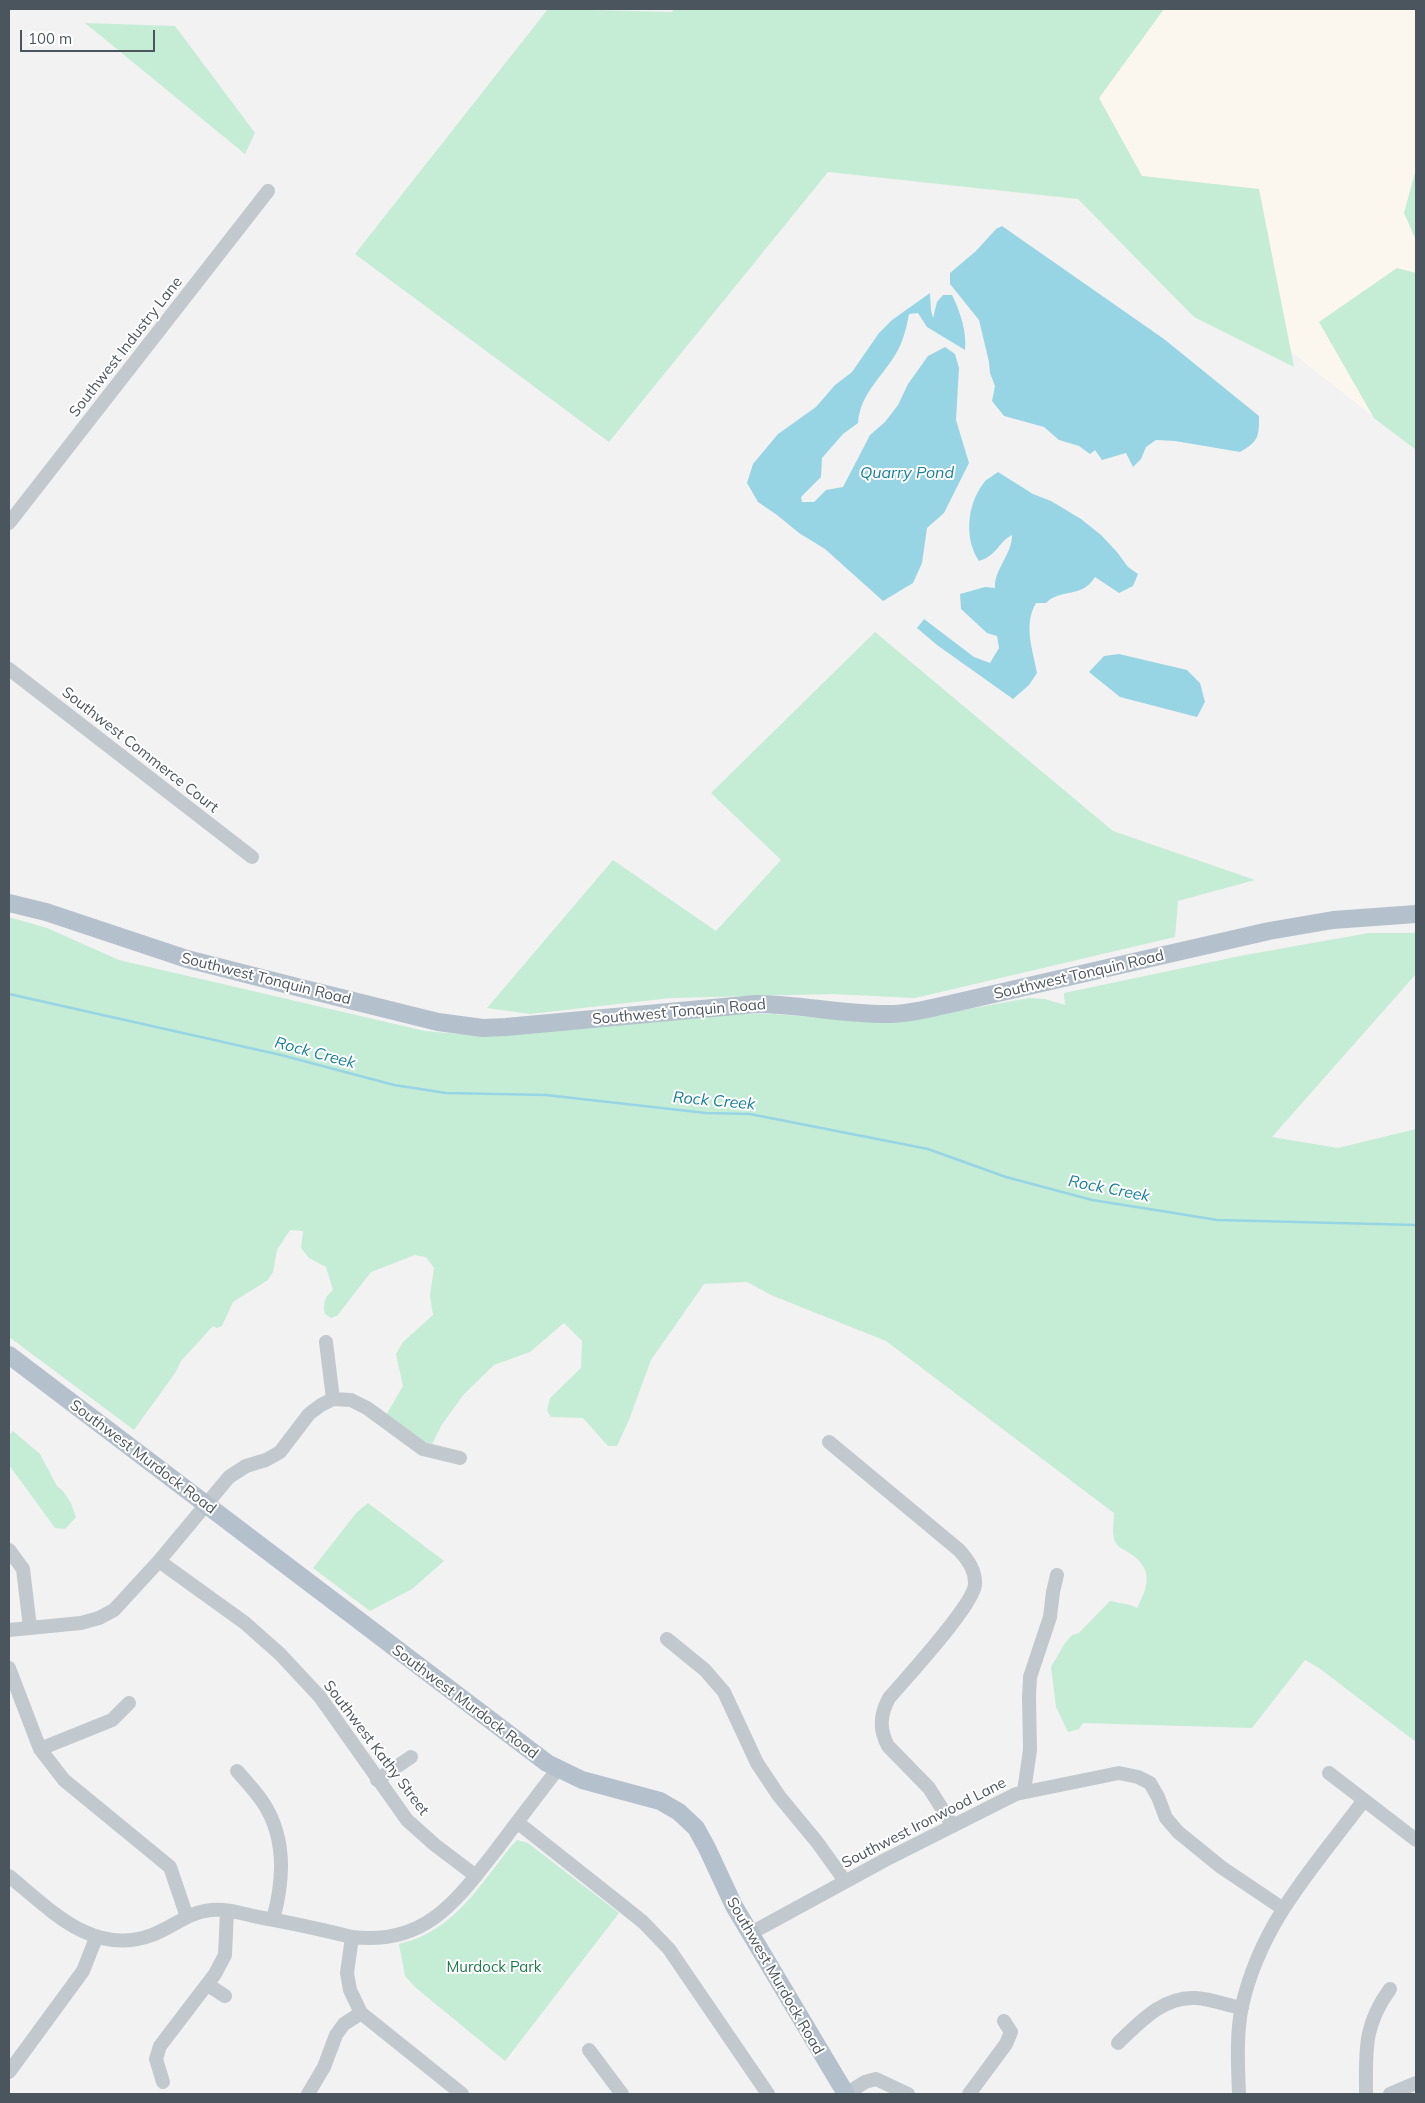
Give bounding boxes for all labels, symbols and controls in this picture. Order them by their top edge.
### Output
scale bar [22,20,158,52]
text: 100 m [28,29,72,48]
street label: Southwest Industry Lane [66,273,186,421]
water label: Quarry Pond [860,463,954,483]
street label: Southwest Commerce Court [58,683,222,817]
street label: Southwest Tonquin Road [992,947,1166,1003]
street label: Southwest Tonquin Road [179,949,353,1009]
street label: Southwest Tonquin Road [591,995,767,1029]
water label: Rock Creek [273,1033,357,1073]
water label: Rock Creek [672,1088,756,1114]
water label: Rock Creek [1067,1172,1151,1206]
street label: Southwest Murdock Road [66,1396,220,1518]
street label: Southwest Murdock Road [388,1641,542,1763]
street label: Southwest Kathy Street [319,1677,433,1819]
street label: Southwest Ironwood Lane [839,1774,1009,1872]
street label: Southwest Murdock Road [723,1894,827,2058]
park label: Murdock Park [446,1958,542,1976]

